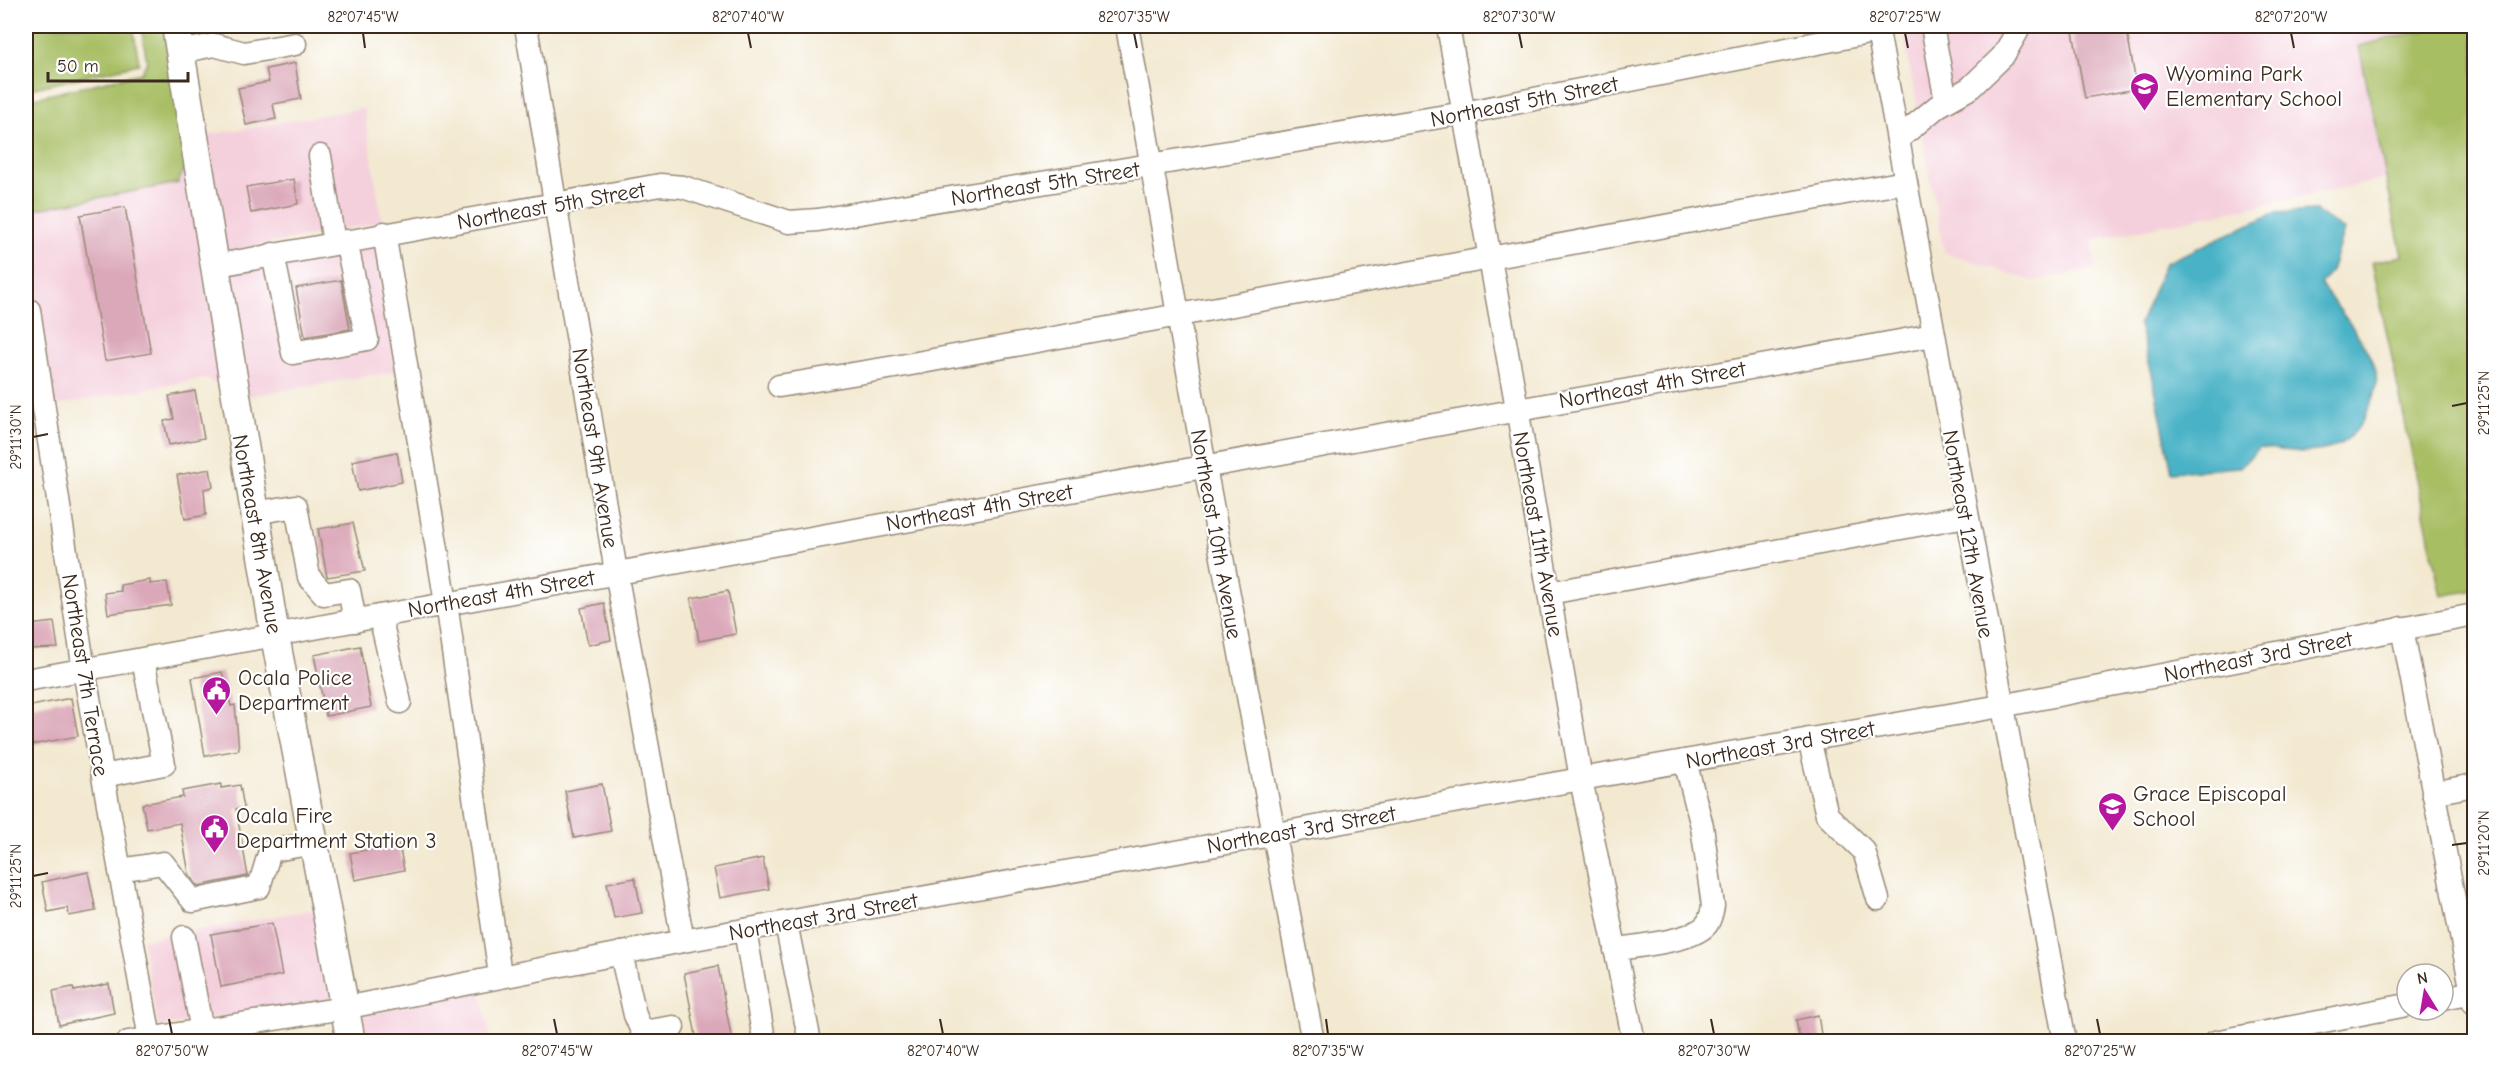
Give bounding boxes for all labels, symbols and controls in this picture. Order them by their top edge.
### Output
text: 82°07'45"W [328,8,398,26]
text: 82°07'40"W [712,8,784,26]
text: 82°07'35"W [1098,8,1170,26]
text: 82°07'30"W [1483,8,1555,26]
text: 82°07'25"W [1869,8,1941,26]
text: 82°07'20"W [2255,8,2327,26]
scale bar [48,45,188,83]
text: 50 m [57,56,99,77]
place label: Wyomina Park Elementary School [2166,61,2342,112]
school or university icon: Wyomina Park Elementary School [2129,70,2161,112]
street label: Northeast 5th Street [1428,71,1621,133]
street label: Northeast 5th Street [949,156,1142,212]
street label: Northeast 5th Street [455,177,648,235]
street label: Northeast 9th Avenue [566,346,624,550]
street label: Northeast 4th Street [1557,356,1748,414]
text: 29°11'25"N [2475,371,2493,435]
text: 29°11'30"N [7,404,25,470]
street label: Northeast 10th Avenue [1185,427,1247,641]
street label: Northeast 12th Avenue [1937,428,1999,640]
street label: Northeast 11th Avenue [1507,430,1569,639]
street label: Northeast 8th Avenue [227,433,287,636]
street label: Northeast 4th Street [884,479,1075,537]
street label: Northeast 4th Street [406,565,597,623]
street label: Northeast 7th Terrace [56,572,114,778]
street label: Northeast 3rd Street [2162,626,2355,688]
place label: Ocala Police Department [238,665,352,716]
public building icon: Ocala Police Department [201,674,233,716]
street label: Northeast 3rd Street [1684,715,1877,774]
place label: Grace Episcopal School [2133,781,2287,832]
school or university icon: Grace Episcopal School [2096,790,2128,832]
street label: Northeast 3rd Street [1205,800,1398,859]
place label: Ocala Fire Department Station 3 [236,803,437,854]
text: 29°11'20"N [2475,810,2493,876]
public building icon: Ocala Fire Department Station 3 [199,812,231,854]
text: 29°11'25"N [7,844,25,908]
street label: Northeast 3rd Street [727,887,920,946]
north arrow [2395,962,2455,1022]
text: N [2415,968,2429,988]
text: 82°07'50"W [136,1042,208,1060]
text: 82°07'45"W [522,1042,592,1060]
text: 82°07'40"W [907,1042,979,1060]
text: 82°07'35"W [1292,1042,1364,1060]
text: 82°07'30"W [1678,1042,1750,1060]
text: 82°07'25"W [2064,1042,2136,1060]

